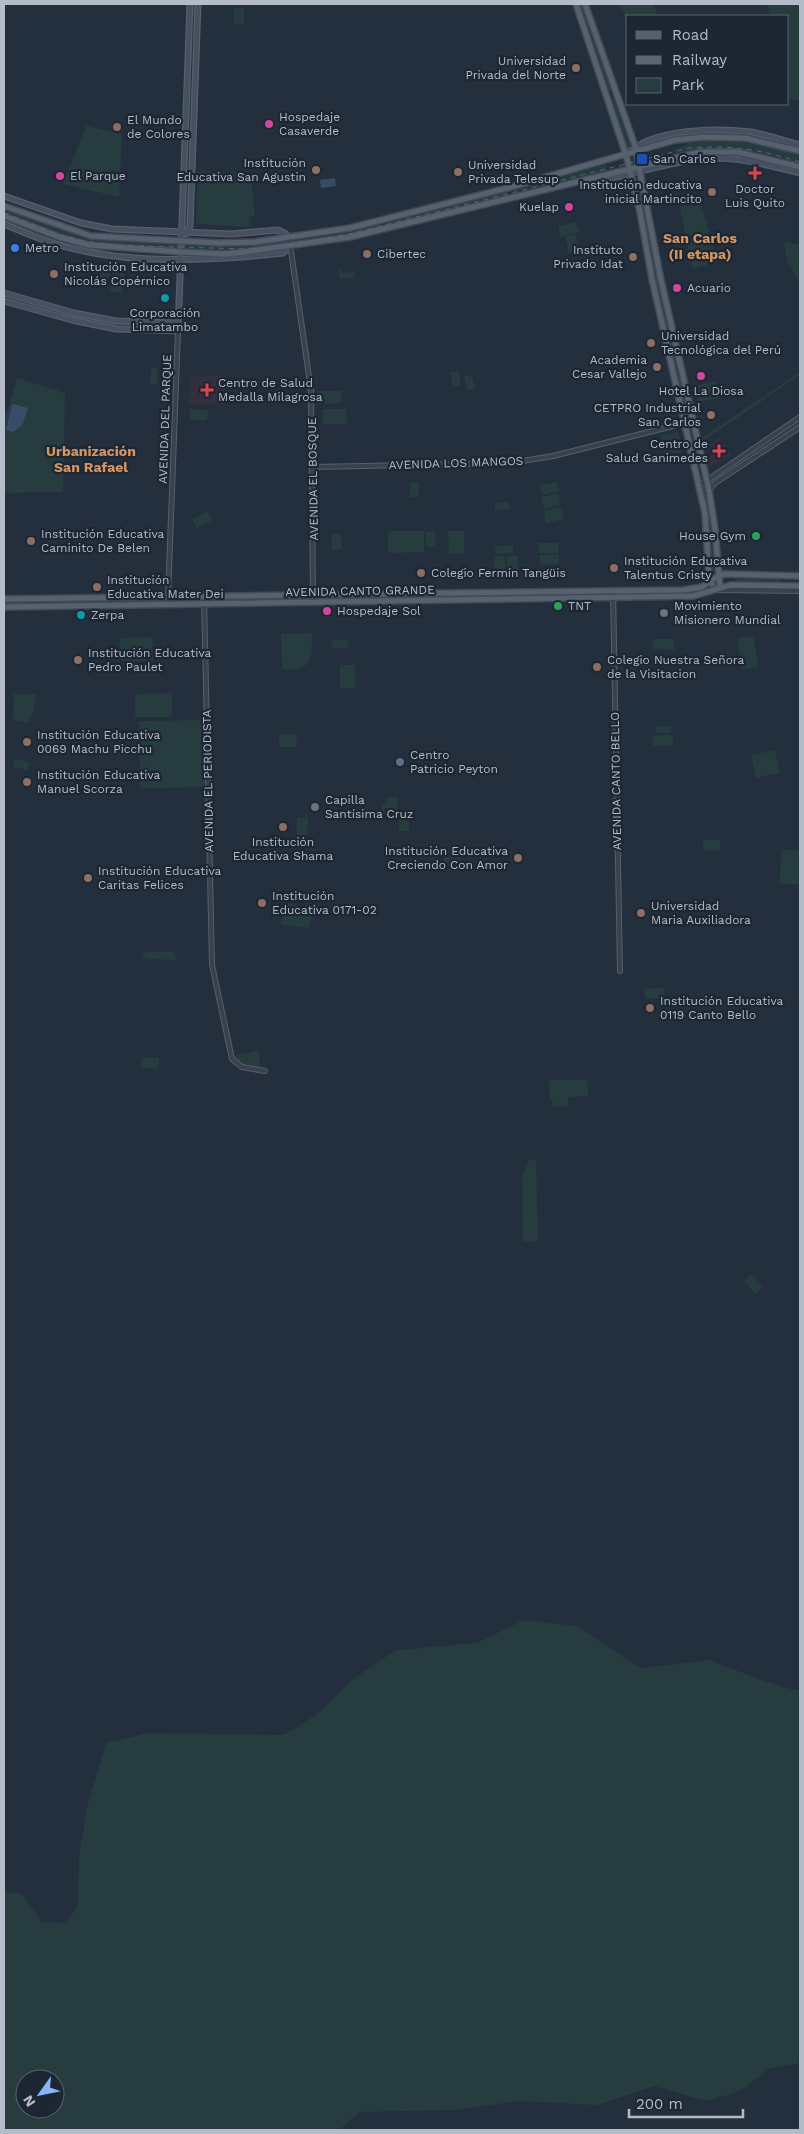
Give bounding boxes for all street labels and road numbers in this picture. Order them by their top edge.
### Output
street label: AVENIDA DEL PARQUE [156,354,174,484]
street label: AVENIDA EL BOSQUE [305,417,321,541]
street label: AVENIDA LOS MANGOS [388,454,524,472]
street label: AVENIDA CANTO GRANDE [285,583,435,599]
street label: AVENIDA EL PERIODISTA [200,710,216,852]
street label: AVENIDA CANTO BELLO [608,712,624,850]

